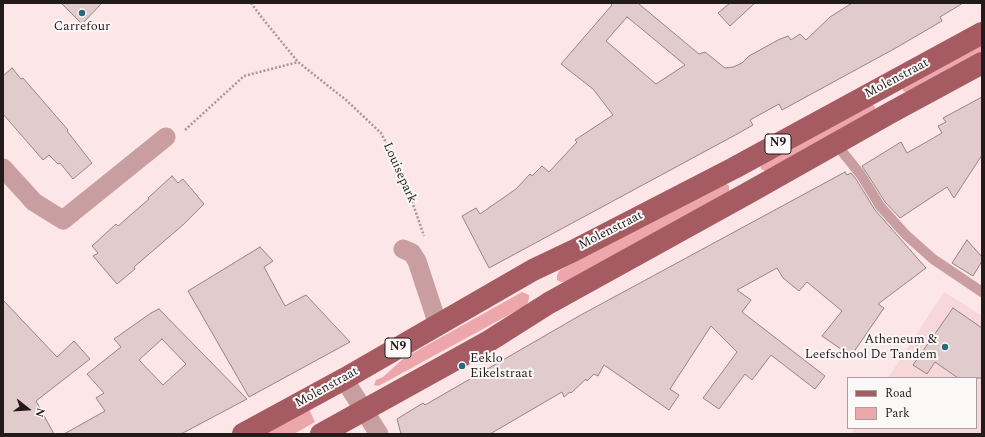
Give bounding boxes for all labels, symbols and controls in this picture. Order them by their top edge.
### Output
marker: Carrefour [77,8,87,18]
place label: Carrefour [54,19,110,35]
street label: Molenstraat [862,56,932,102]
road number: N9 [765,134,791,154]
street label: Louisepark [379,140,419,206]
street label: Molenstraat [576,208,646,254]
place label: Atheneum & Leefschool De Tandem [805,332,937,363]
road number: N9 [385,338,411,358]
marker: Atheneum & Leefschool De Tandem [940,342,950,352]
place label: Eeklo Eikelstraat [470,351,532,382]
marker: Eeklo Eikelstraat [457,361,467,371]
street label: Molenstraat [293,364,361,412]
legend [847,377,977,429]
text: Road [885,384,912,403]
north arrow [8,389,48,429]
text: Park [885,404,910,423]
text: N [31,406,49,419]

